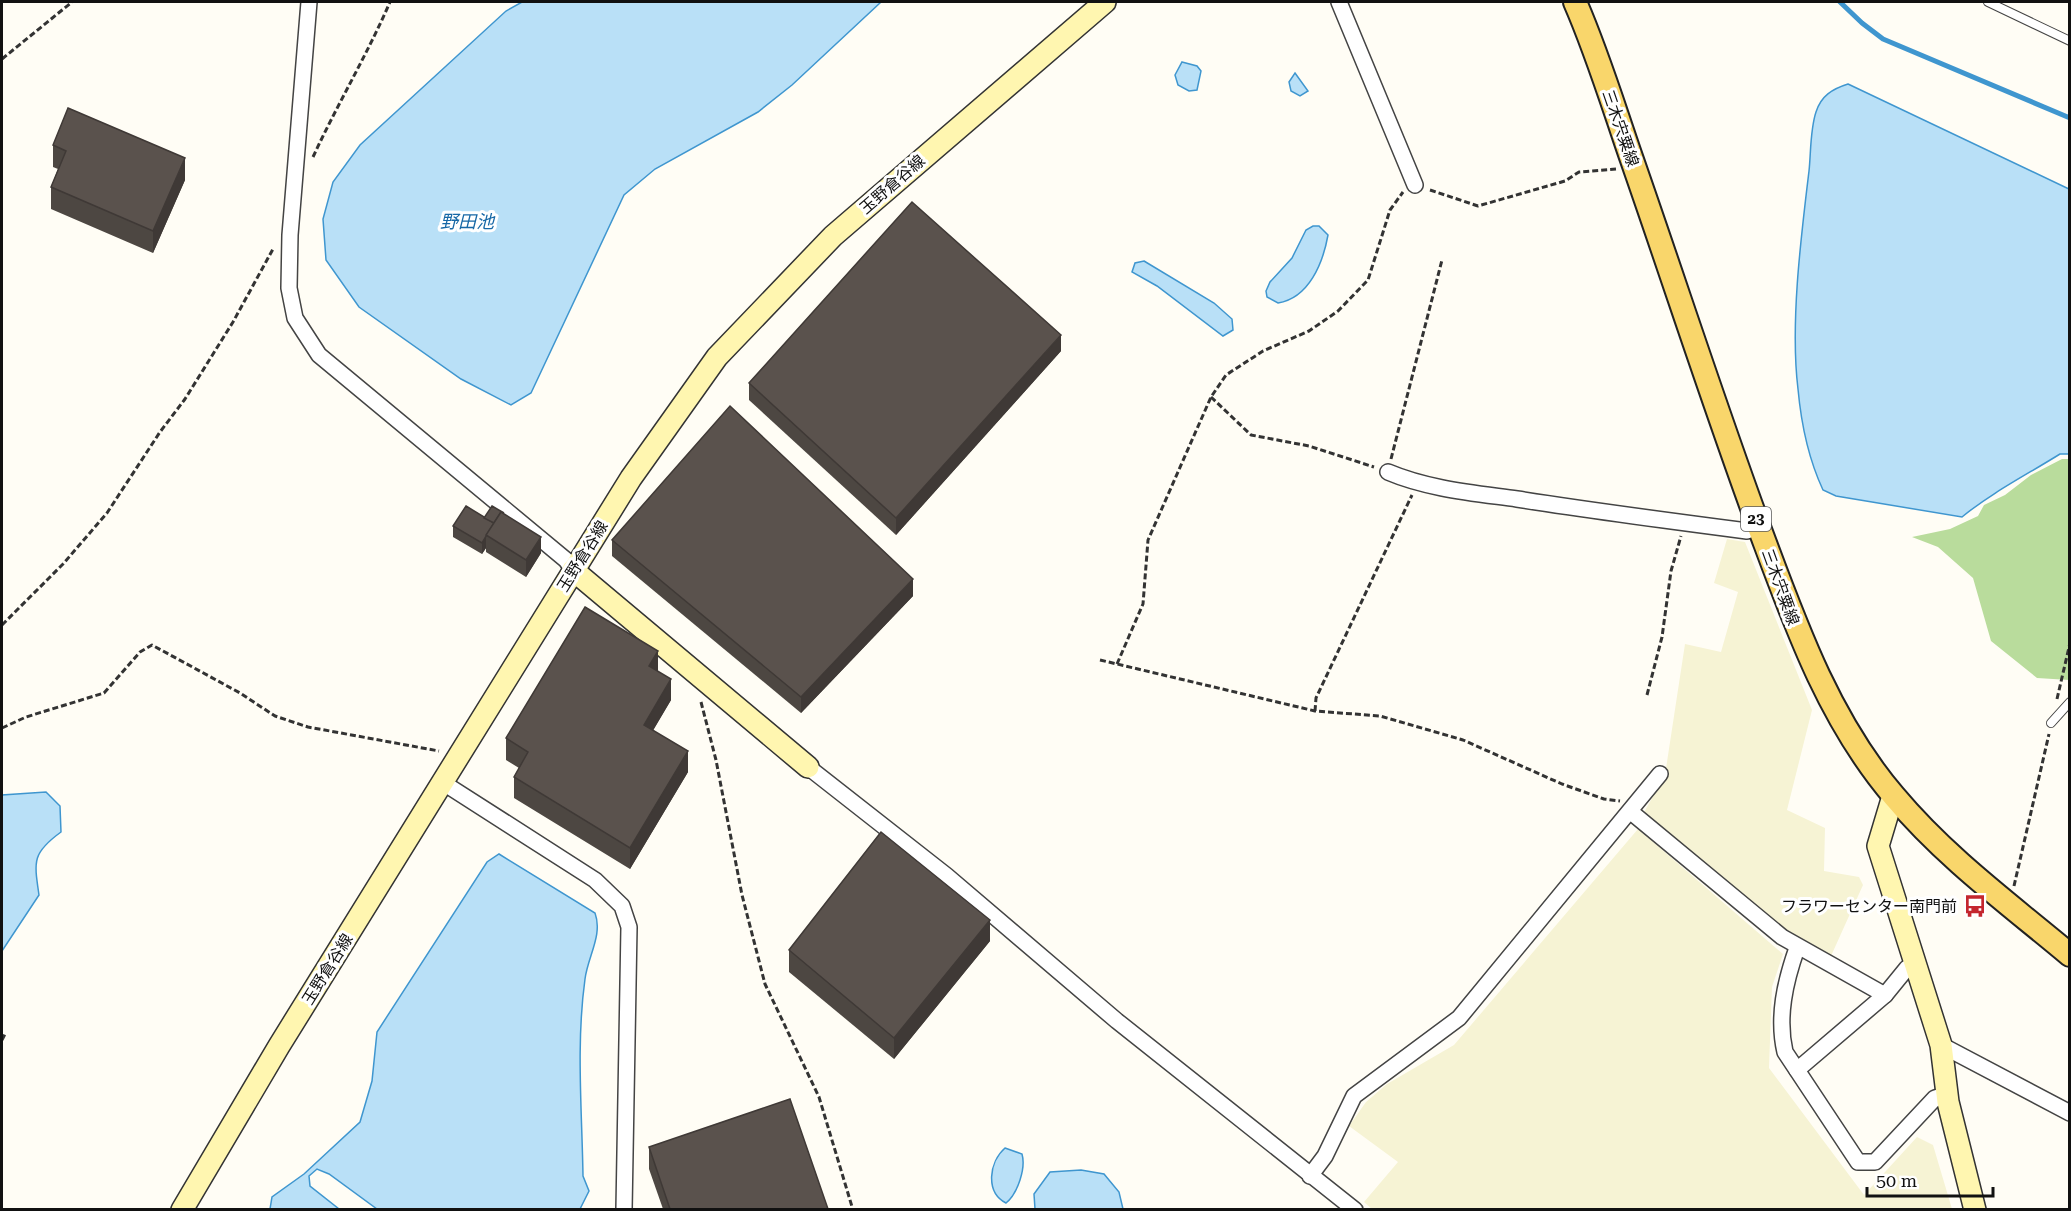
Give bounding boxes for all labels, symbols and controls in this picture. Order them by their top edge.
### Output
street label: 三木宍粟線 [1599,87,1643,169]
street label: 玉野倉谷線 [856,151,929,218]
water label: 野田池 [440,211,496,232]
road number: 23 [1741,507,1771,531]
street label: 玉野倉谷線 [553,517,612,595]
street label: 三木宍粟線 [1758,546,1803,628]
bus stop icon: フラワーセンター南門前 [1962,893,1988,919]
place label: フラワーセンター南門前 [1781,897,1957,916]
street label: 玉野倉谷線 [298,930,357,1008]
scale bar [1867,1160,1993,1198]
text: 50 m [1876,1170,1917,1191]

